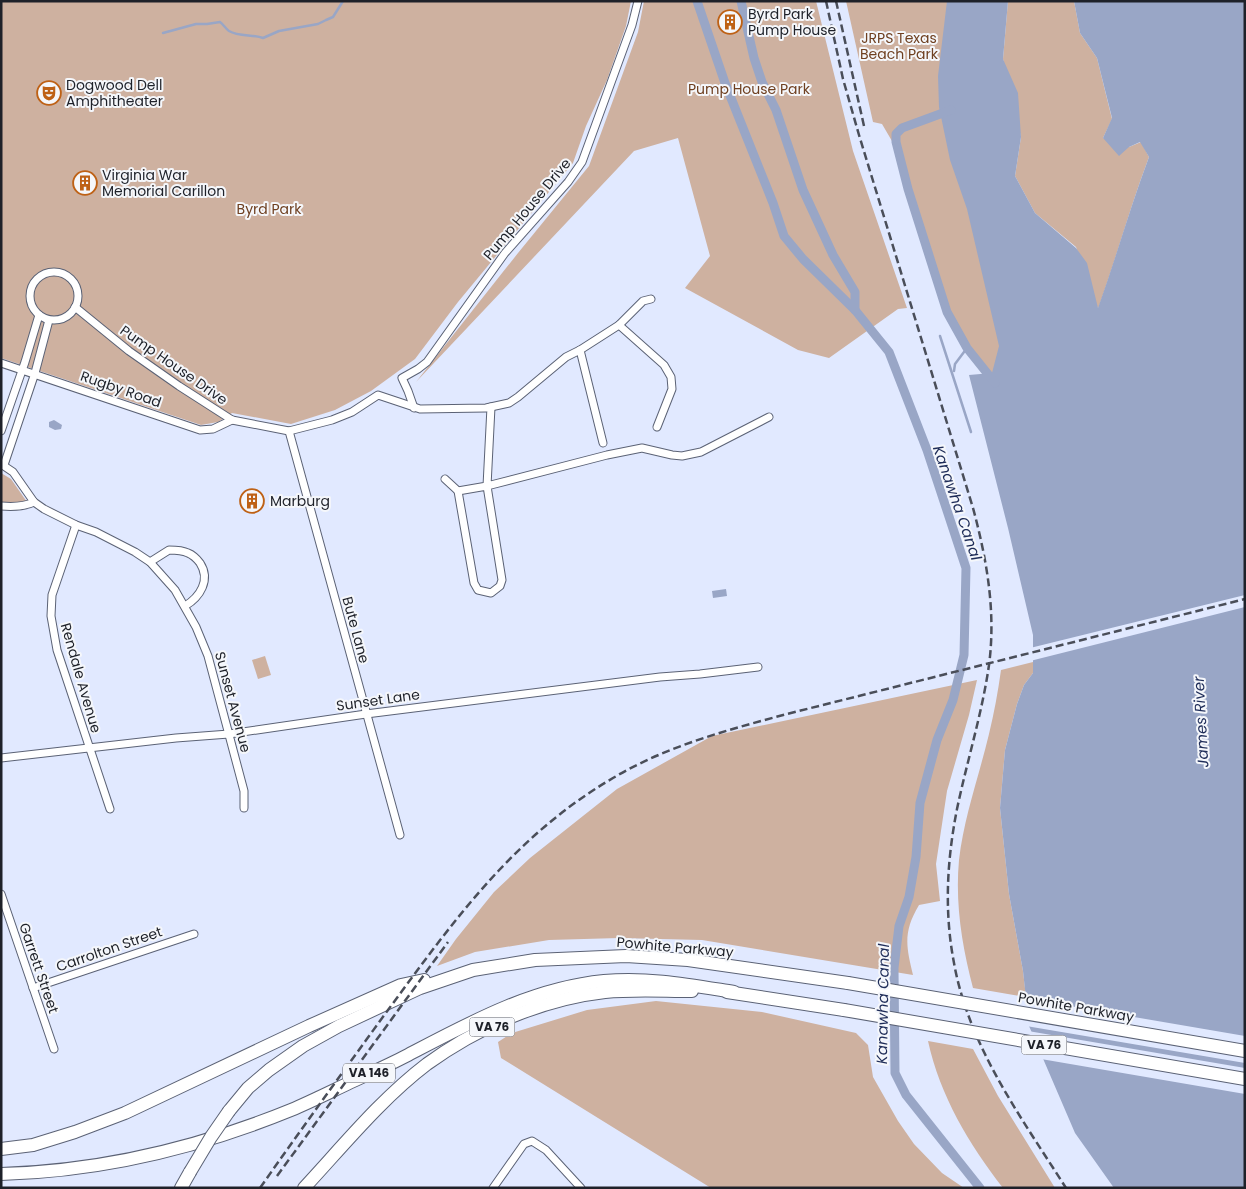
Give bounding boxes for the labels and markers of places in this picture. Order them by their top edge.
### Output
place label: Byrd Park Pump House [748,4,837,40]
building icon: Byrd Park Pump House [717,9,743,35]
place label: Dogwood Dell Amphitheater [66,75,163,111]
theatre icon: Dogwood Dell Amphitheater [36,80,62,106]
place label: Virginia War Memorial Carillon [102,165,225,201]
building icon: Virginia War Memorial Carillon [72,170,98,196]
building icon: Marburg [239,488,265,514]
place label: Marburg [270,491,330,511]

